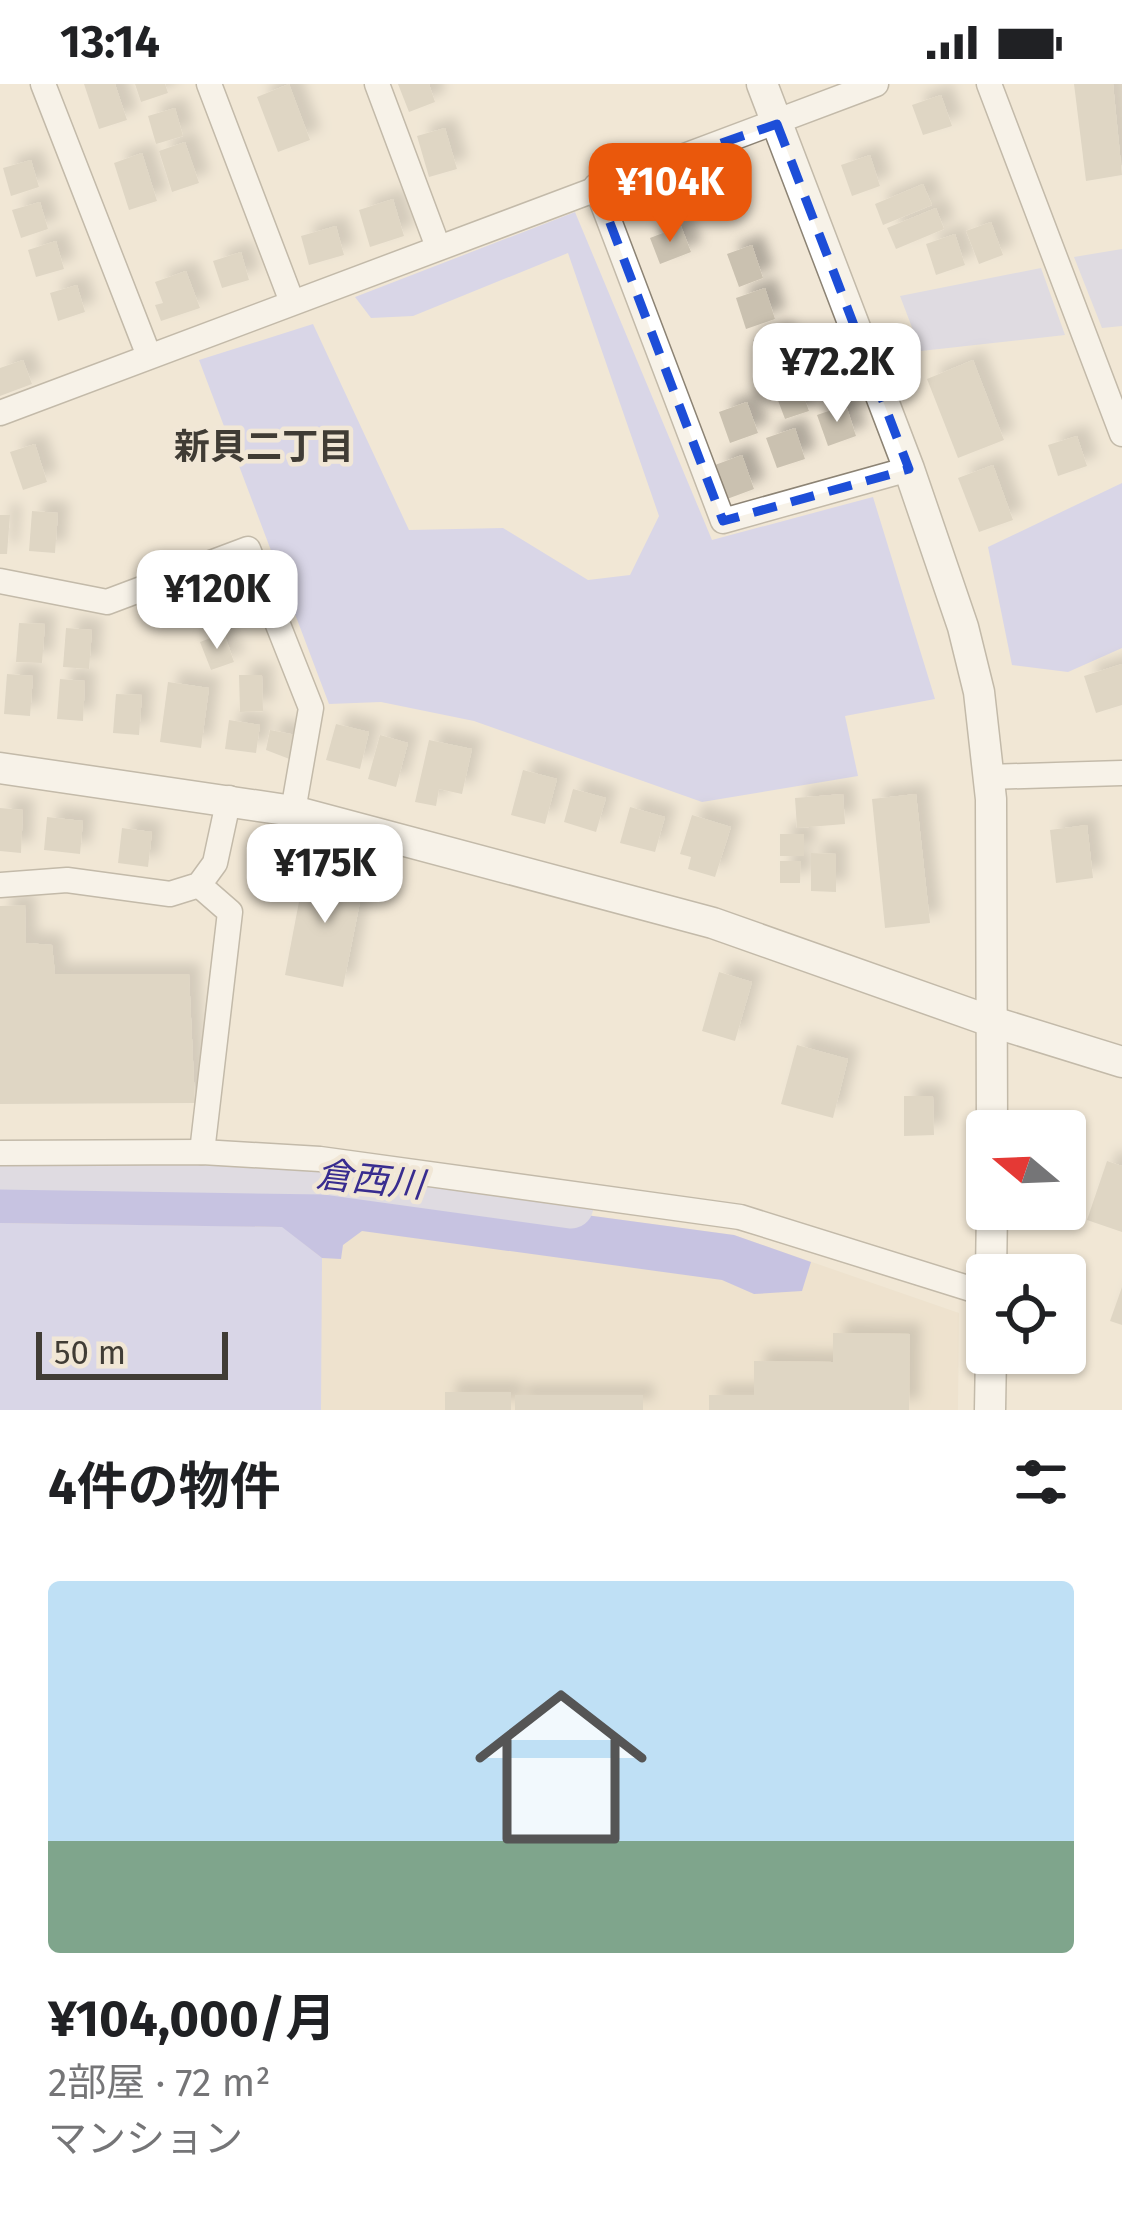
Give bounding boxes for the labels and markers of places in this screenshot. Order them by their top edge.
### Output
pin: ¥104K [586,143,754,245]
pin: ¥72.2K [739,323,935,425]
pin: ¥120K [133,550,301,652]
pin: ¥175K [241,824,409,926]

